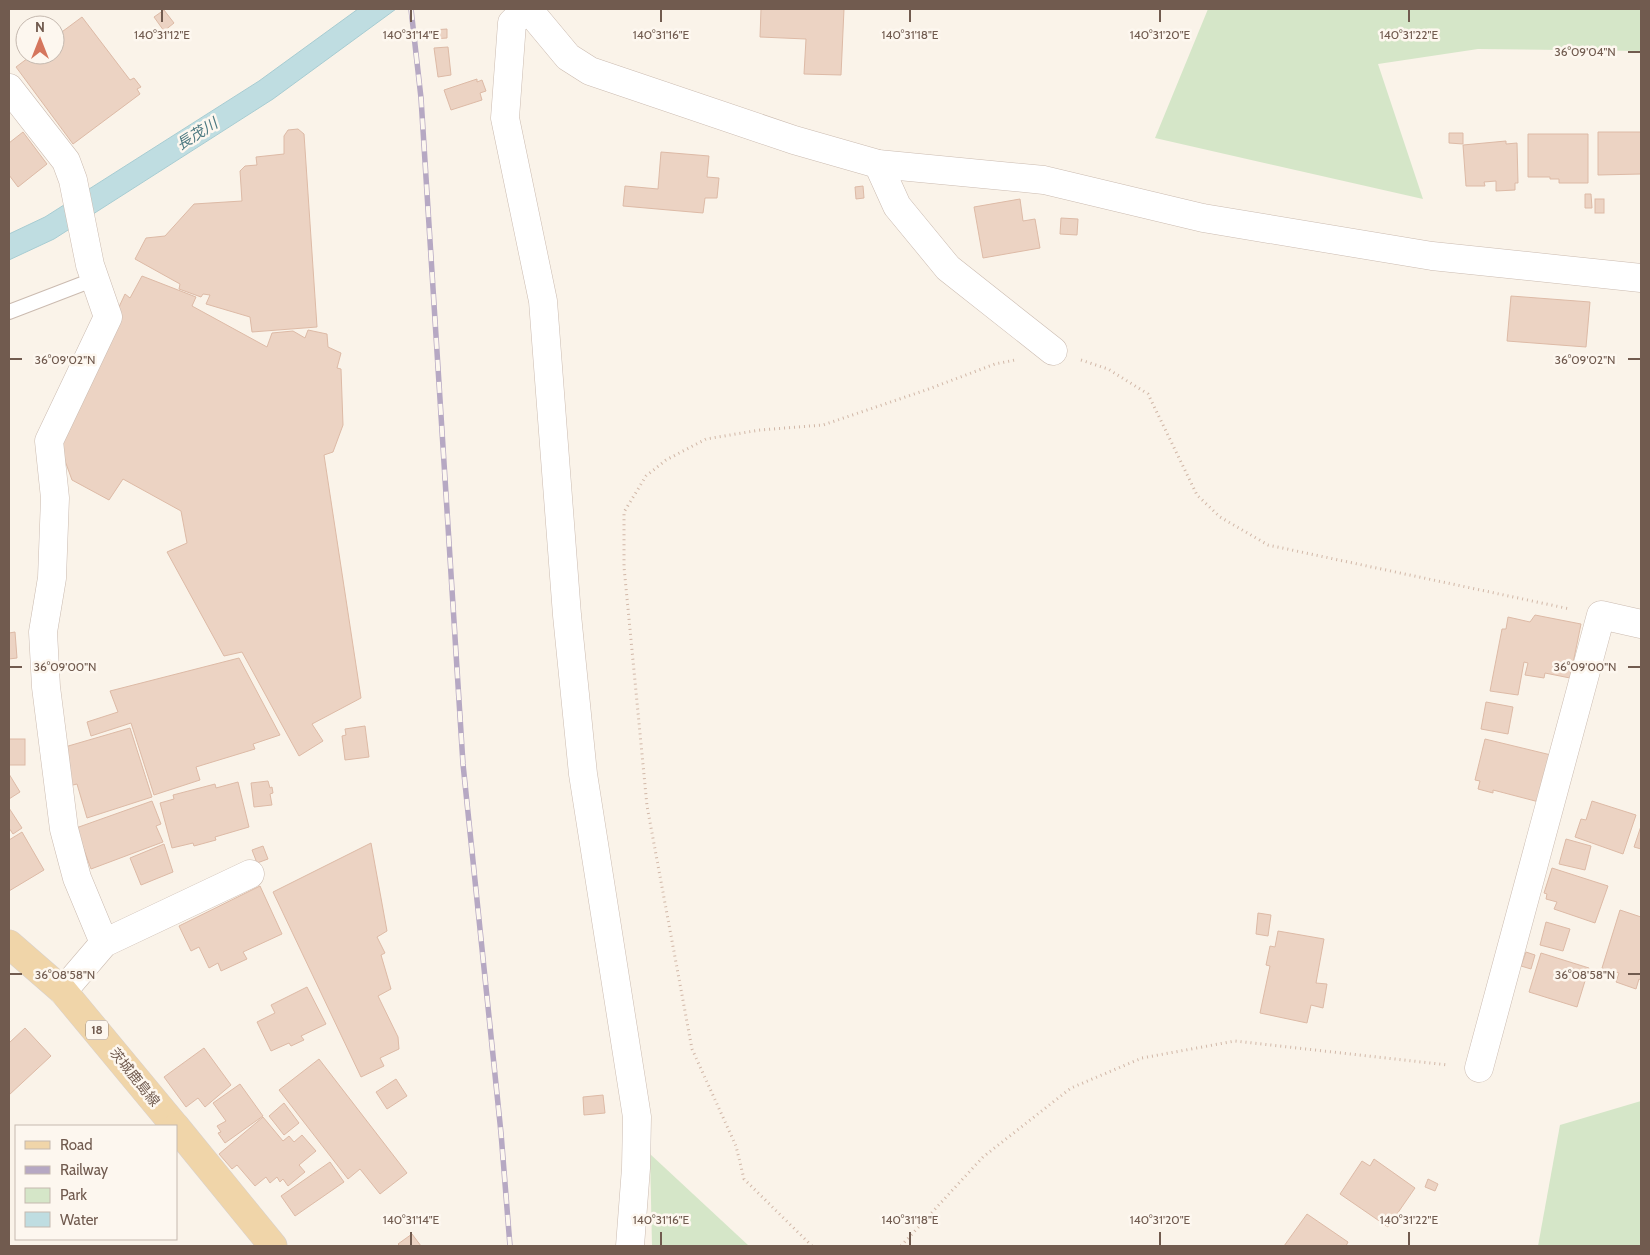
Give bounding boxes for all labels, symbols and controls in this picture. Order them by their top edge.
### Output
north arrow [15,15,65,65]
text: N [35,18,45,36]
text: 140°31'12"E [134,27,190,42]
text: 140°31'14"E [383,27,440,42]
text: 140°31'16"E [633,27,690,42]
text: 140°31'18"E [882,27,939,42]
text: 140°31'20"E [1130,27,1191,42]
text: 140°31'22"E [1380,27,1438,42]
text: 36°09'04"N [1554,44,1616,59]
water label: 長茂川 [173,113,223,154]
text: 36°09'02"N [35,352,95,367]
text: 36°09'02"N [1555,352,1615,367]
text: 36°09'00"N [34,659,97,674]
text: 36°09'00"N [1554,659,1617,674]
text: 36°08'58"N [35,967,95,982]
text: 36°08'58"N [1555,967,1615,982]
road number: 18 [86,1020,108,1040]
street label: 茨城鹿島線 [106,1044,164,1110]
legend [15,1125,178,1240]
text: Road [60,1136,93,1154]
text: Railway [60,1161,109,1179]
text: Park [60,1186,87,1204]
text: Water [60,1211,98,1229]
text: 140°31'14"E [383,1212,440,1227]
text: 140°31'16"E [633,1212,690,1227]
text: 140°31'18"E [882,1212,939,1227]
text: 140°31'20"E [1130,1212,1191,1227]
text: 140°31'22"E [1380,1212,1438,1227]

